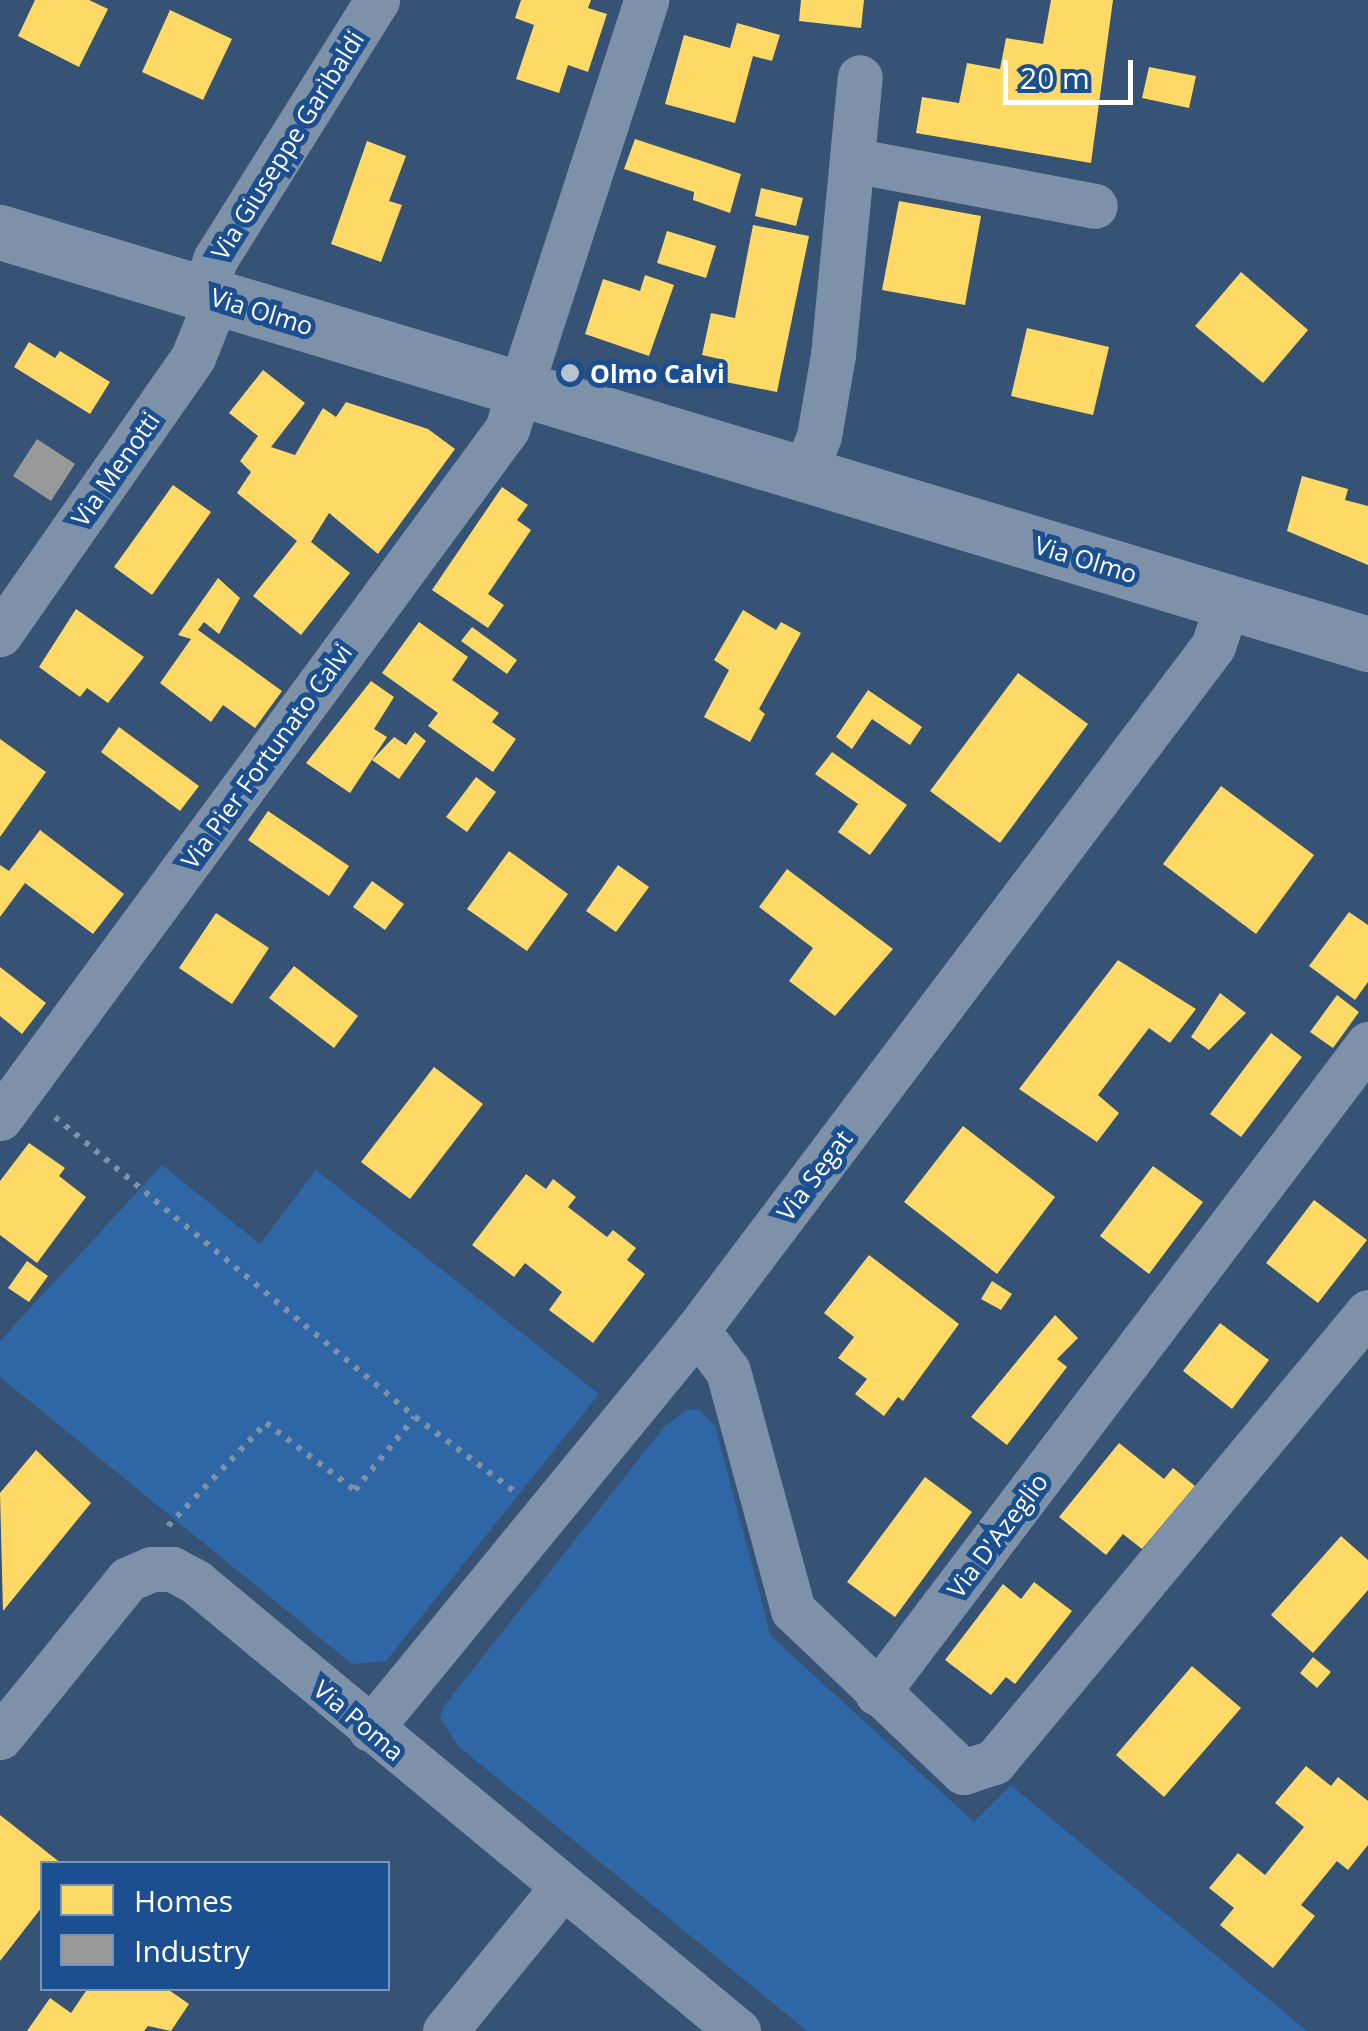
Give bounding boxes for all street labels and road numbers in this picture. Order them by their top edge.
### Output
street label: Via Giuseppe Garibaldi [204,25,370,265]
street label: Via Olmo [207,281,317,341]
street label: Via Menotti [65,406,165,532]
street label: Via Olmo [1031,529,1141,589]
street label: Via Pier Fortunato Calvi [174,638,358,874]
street label: Via Segat [770,1124,858,1226]
street label: Via D'Azeglio [940,1467,1054,1603]
street label: Via Poma [308,1674,410,1766]

